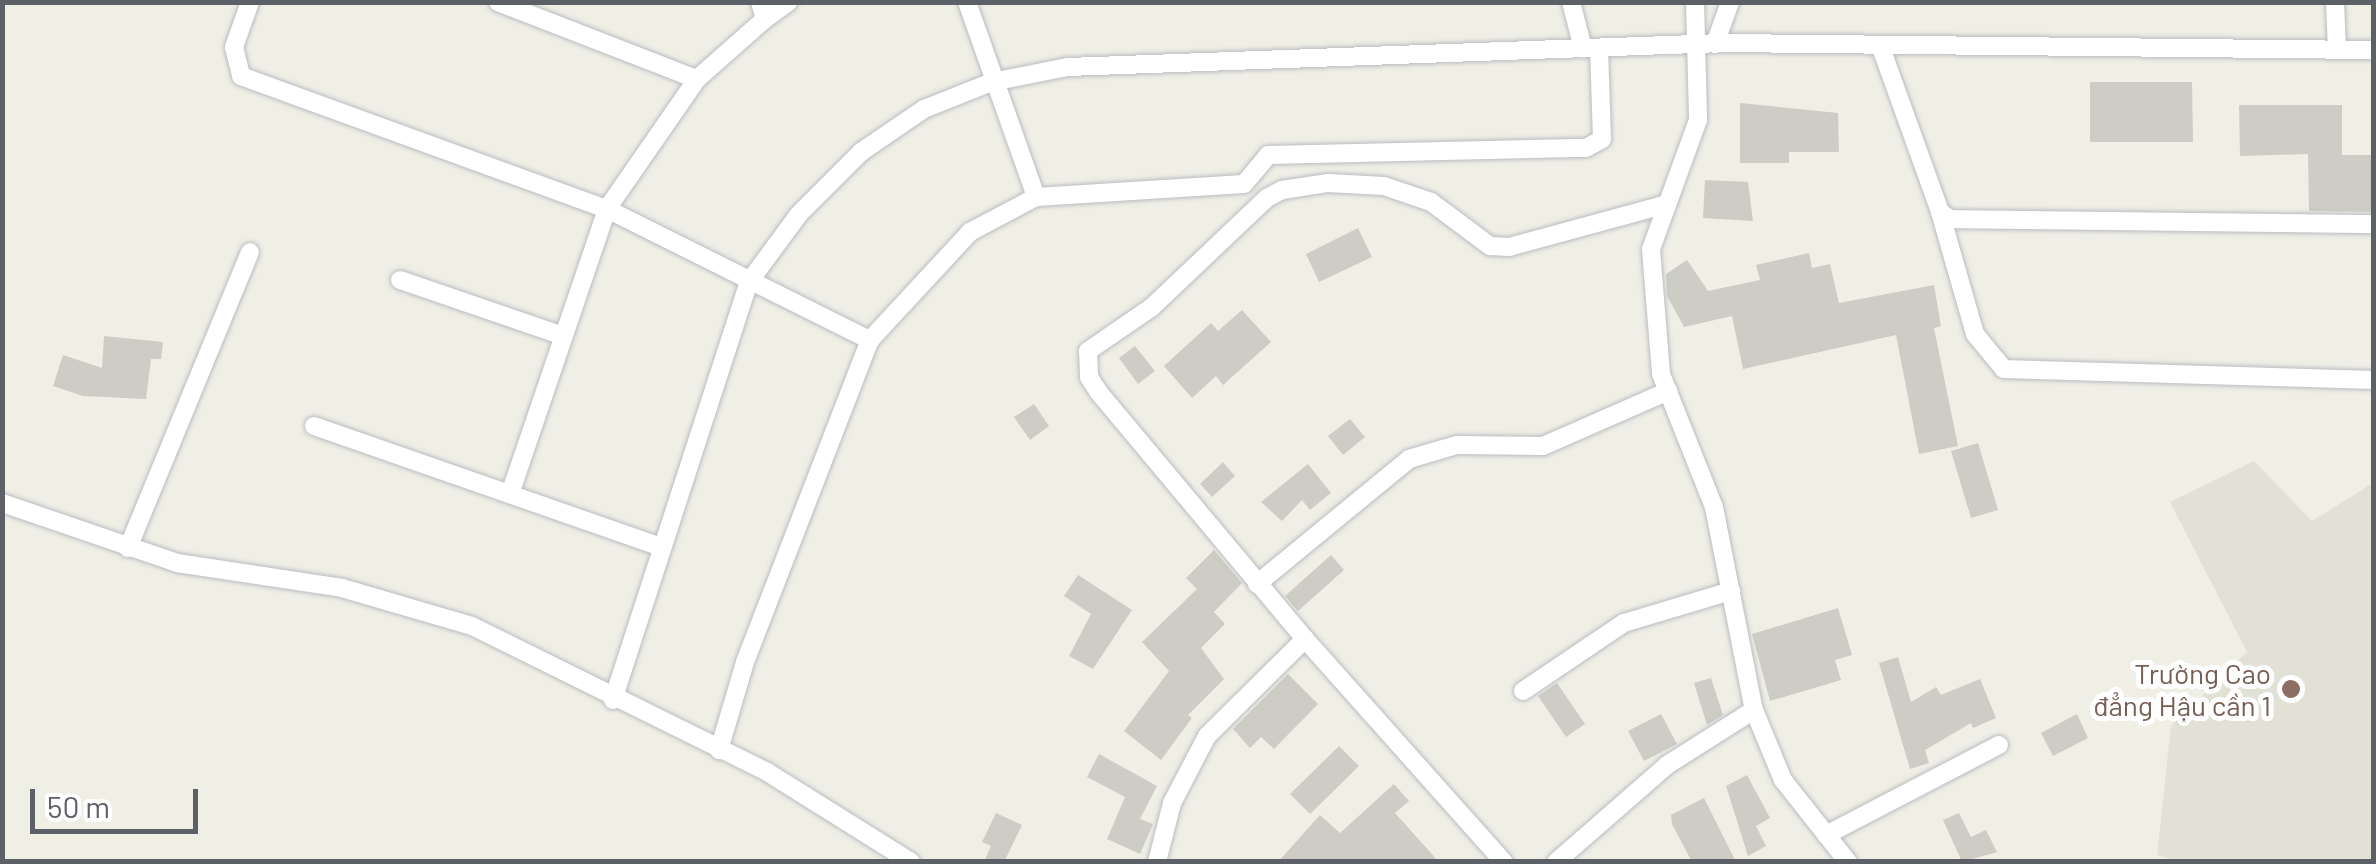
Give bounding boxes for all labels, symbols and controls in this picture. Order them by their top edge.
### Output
place label: Trường Cao đẳng Hậu cần 1 [2093,656,2271,722]
marker: Trường Cao đẳng Hậu cần 1 [2280,678,2302,700]
scale bar [35,769,202,831]
text: 50 m [47,788,110,824]

